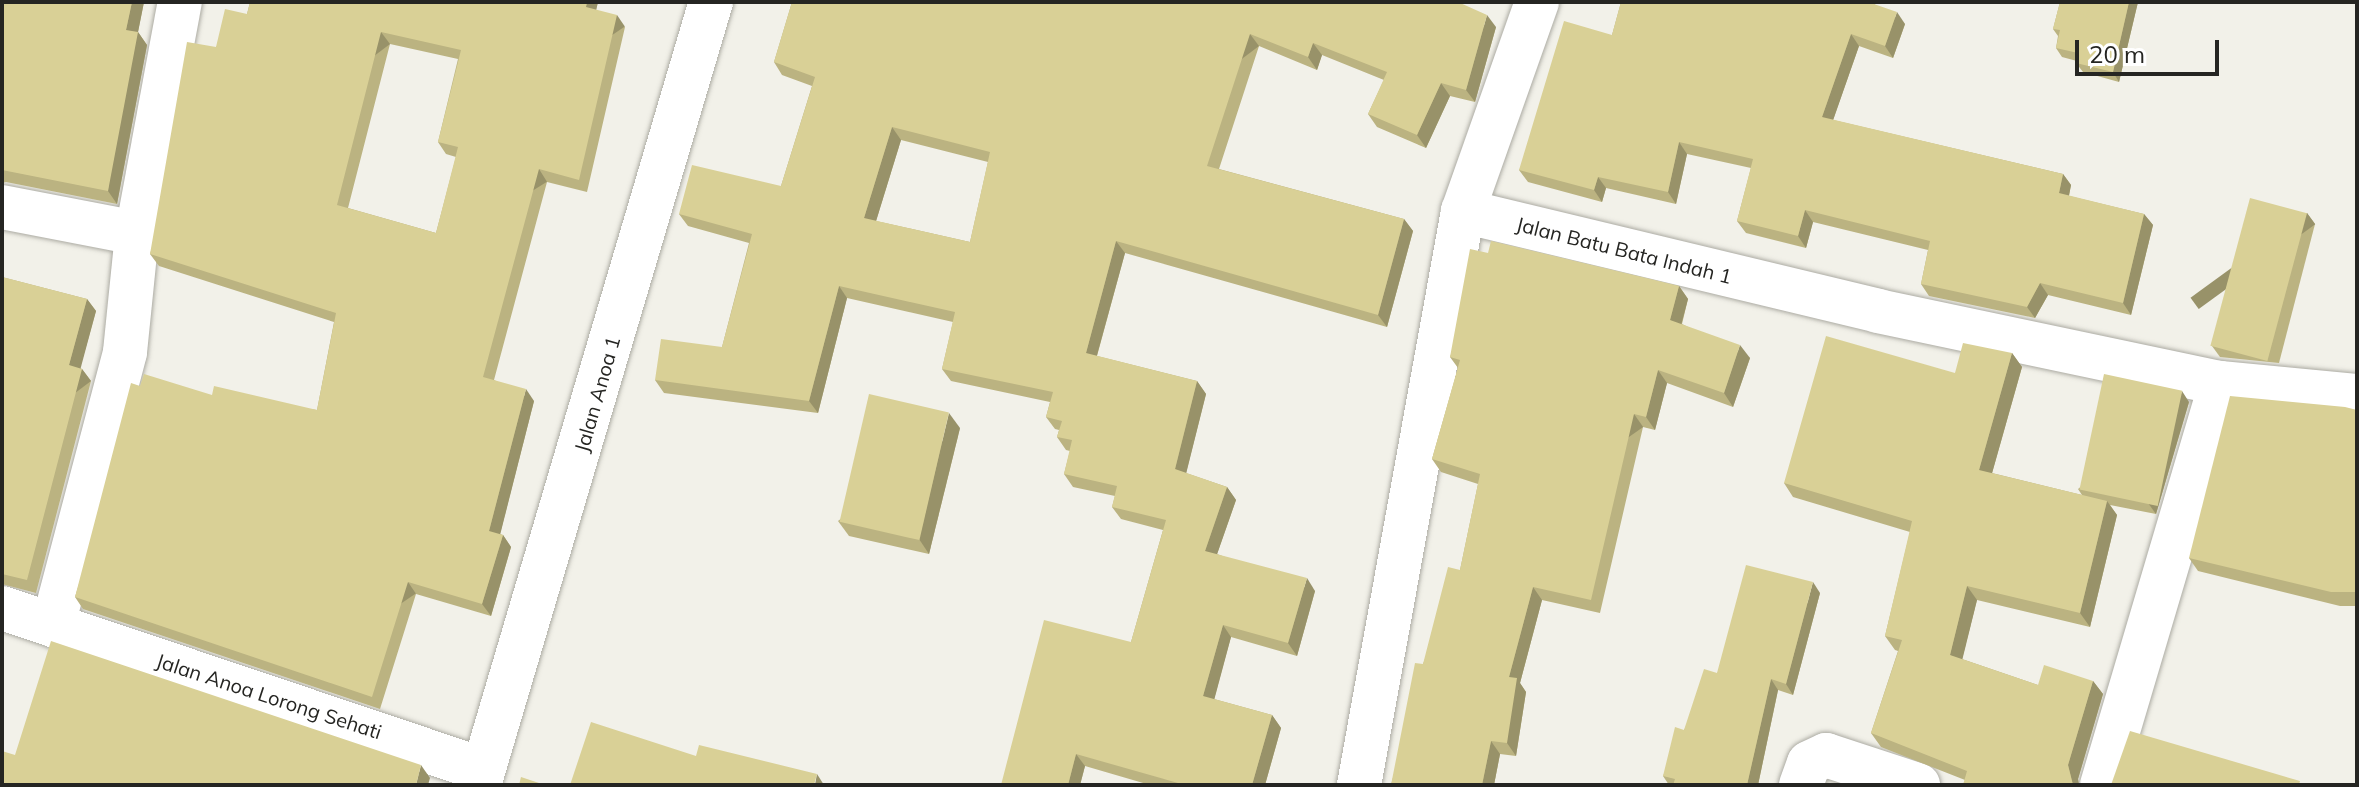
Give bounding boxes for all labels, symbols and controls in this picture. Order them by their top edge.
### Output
scale bar [2079,24,2223,74]
text: 20 m [2089,39,2145,69]
street label: Jalan Batu Bata Indah 1 [1514,212,1734,288]
street label: Jalan Anoa 1 [569,333,625,455]
street label: Jalan Anoa Lorong Sehati [153,648,385,744]

